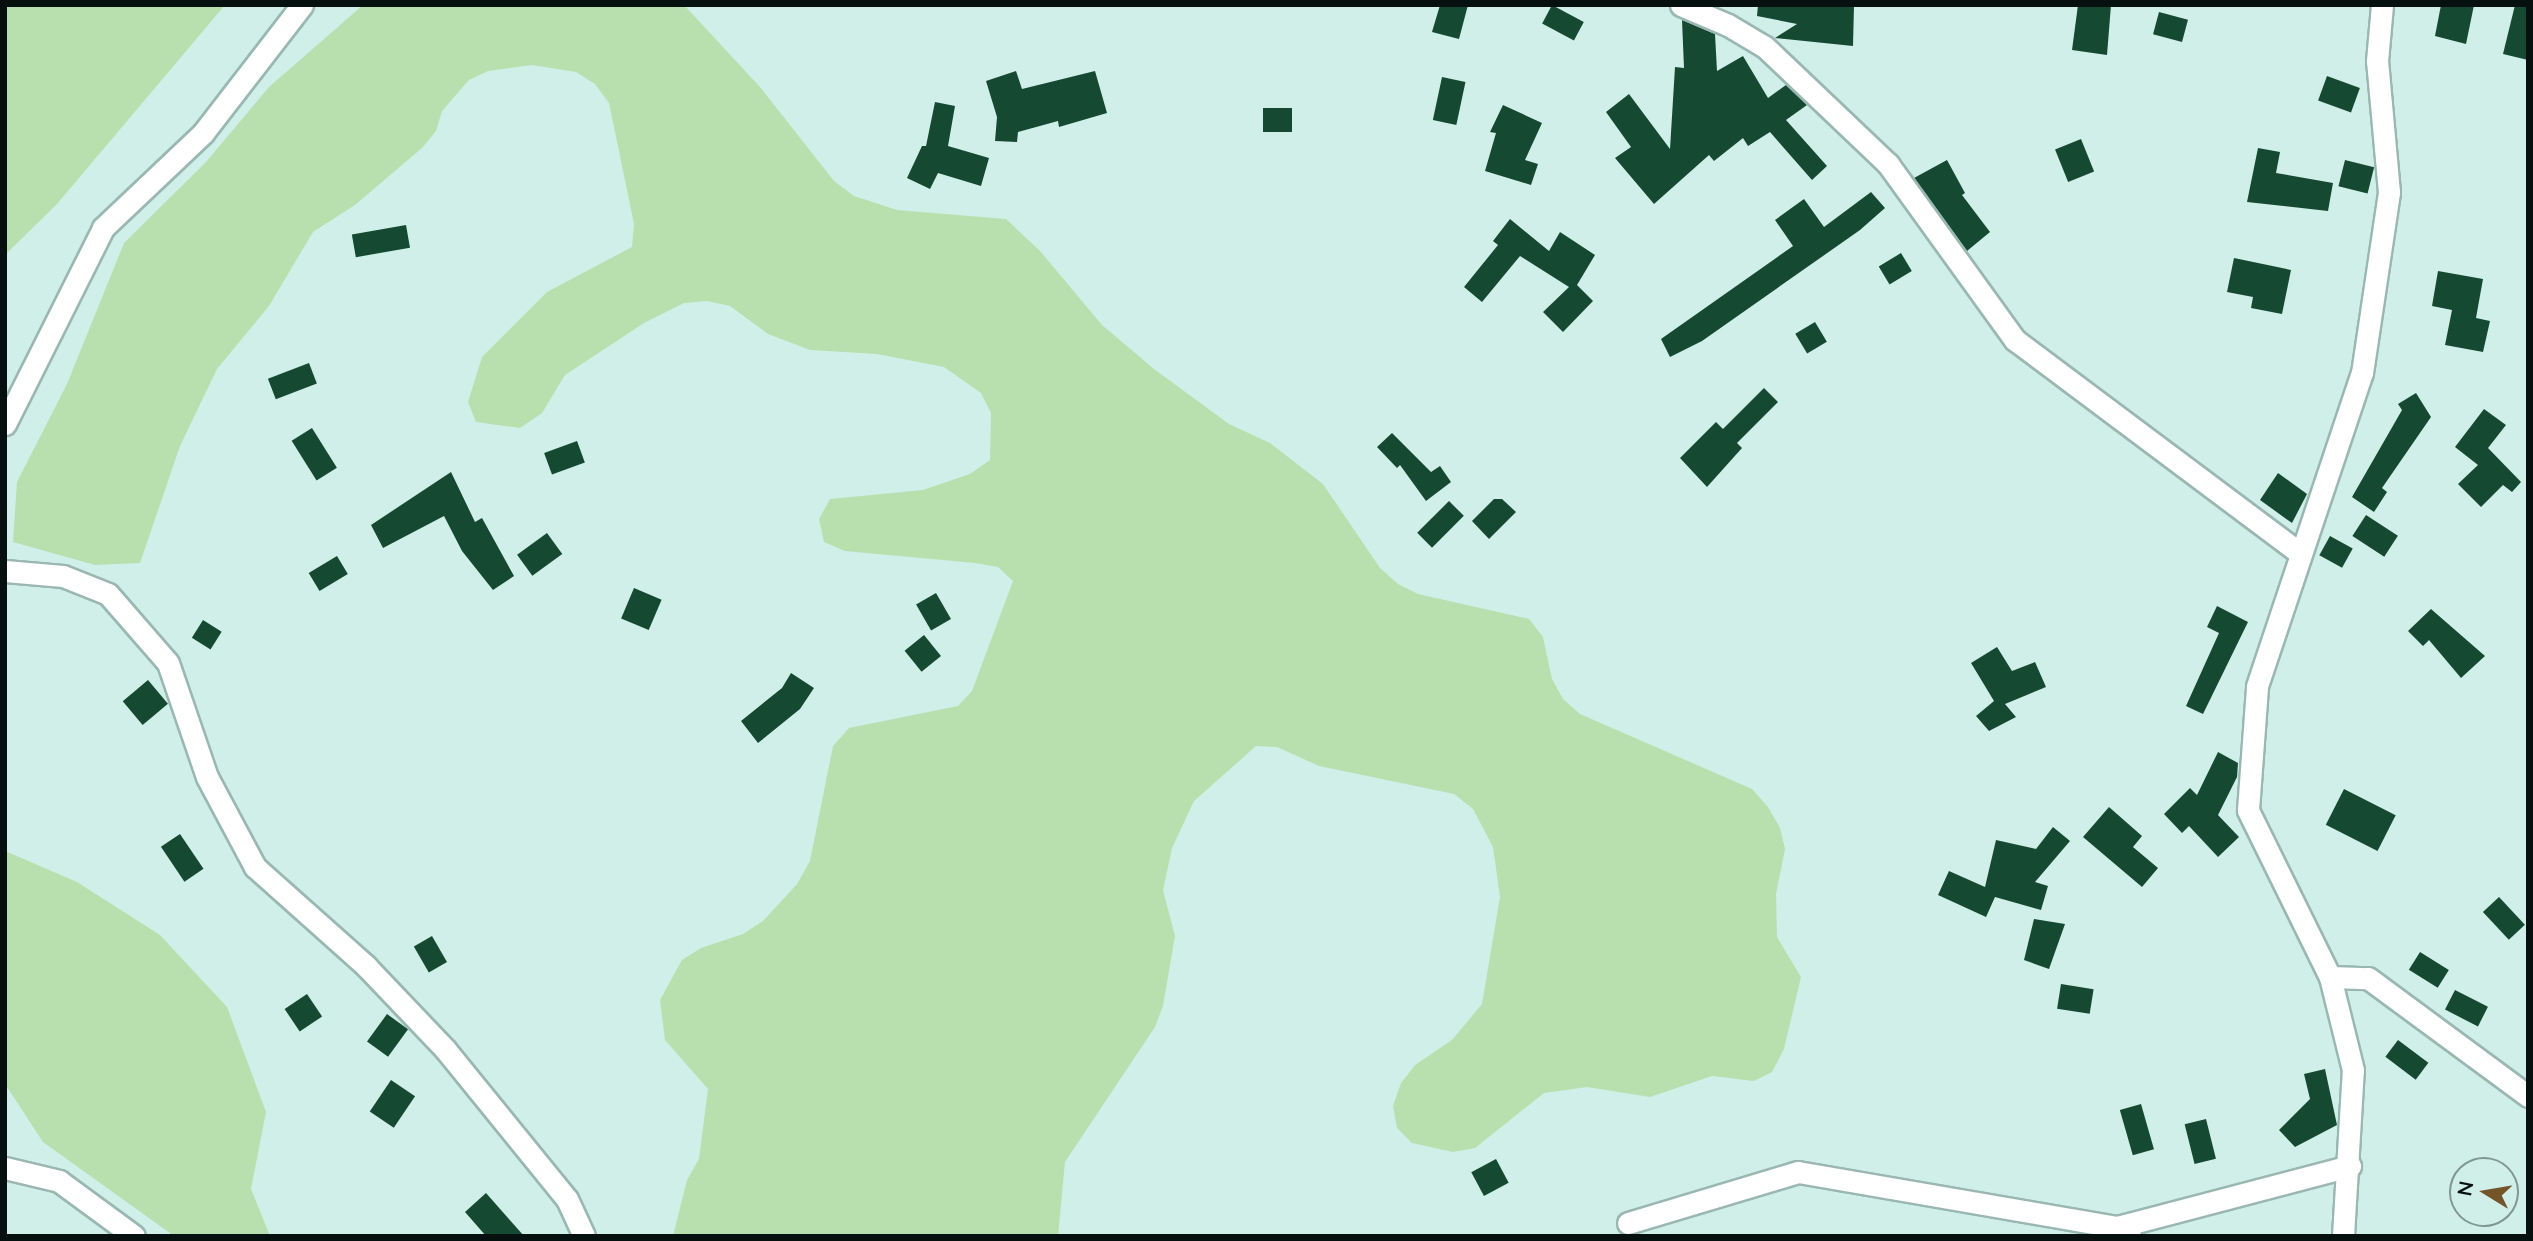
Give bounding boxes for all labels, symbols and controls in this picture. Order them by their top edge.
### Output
north arrow [2449,1157,2519,1227]
text: N [2452,1179,2478,1198]

